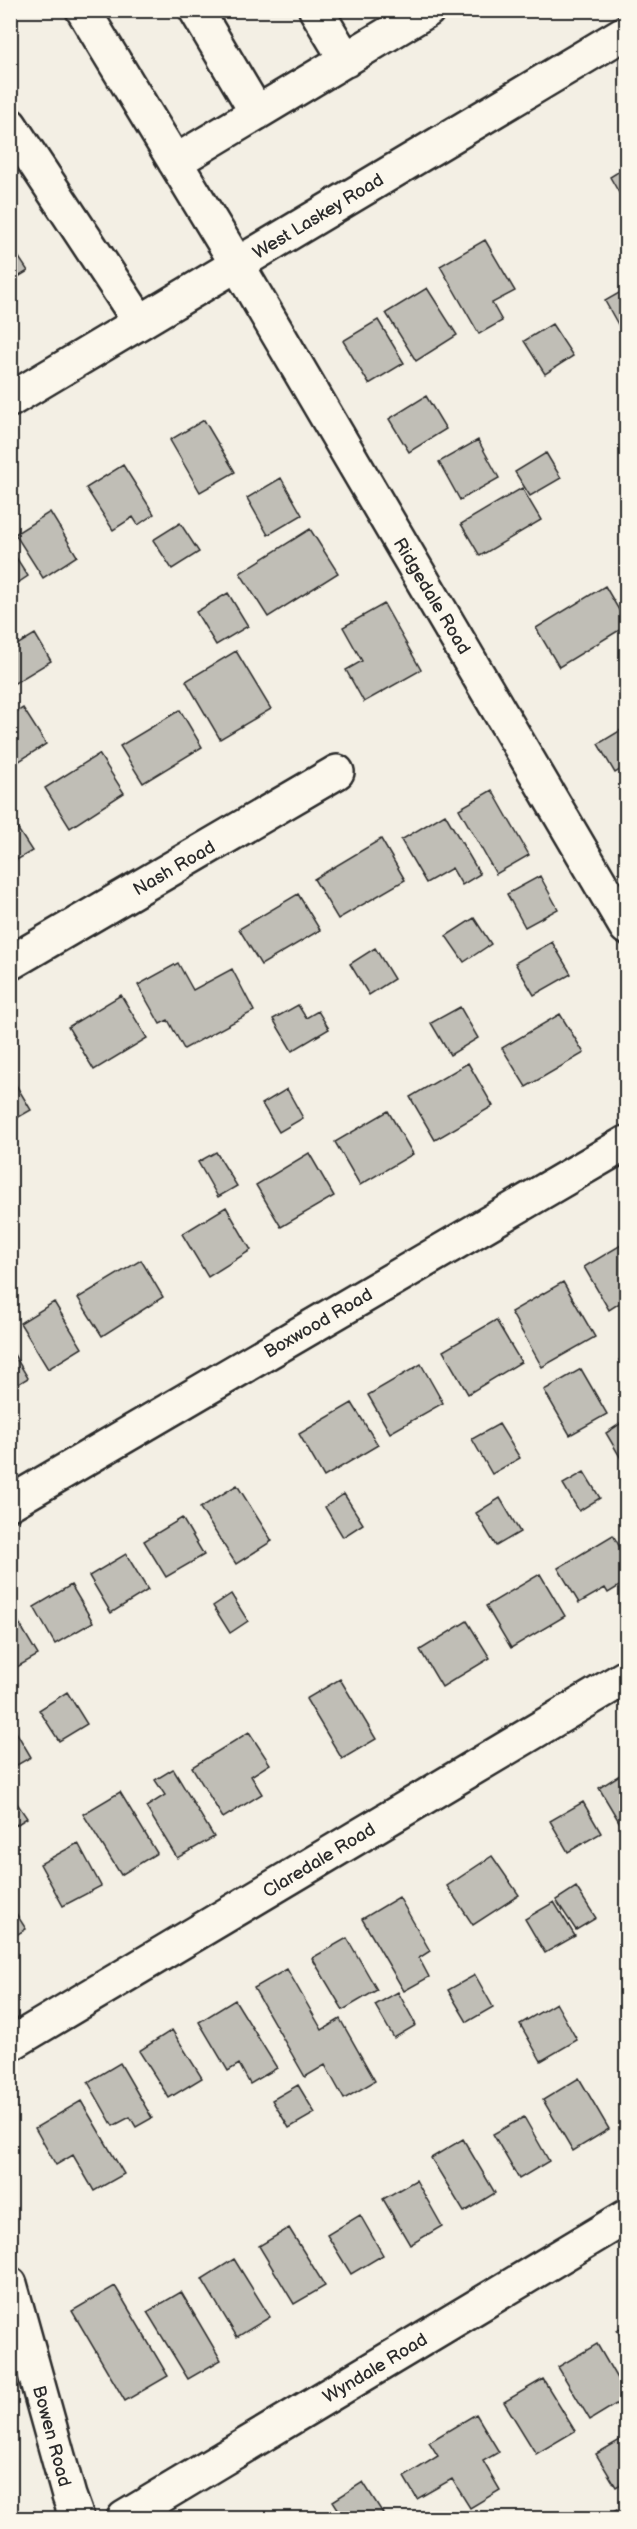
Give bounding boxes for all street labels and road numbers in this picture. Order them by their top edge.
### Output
street label: West Laskey Road [249,169,387,264]
street label: Ridgedale Road [389,534,475,658]
street label: Nash Road [130,837,219,900]
street label: Boxwood Road [260,1284,376,1363]
street label: Claredale Road [259,1819,379,1902]
street label: Wyndale Road [319,2329,431,2408]
street label: Bowen Road [28,2383,75,2489]

